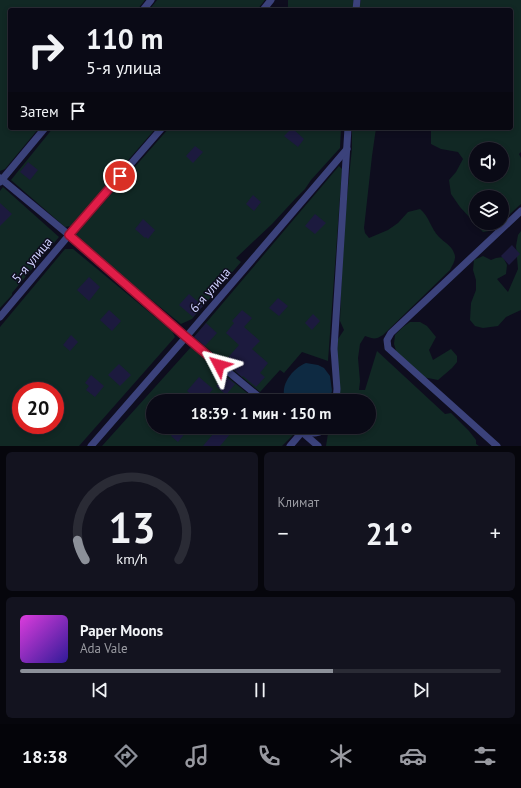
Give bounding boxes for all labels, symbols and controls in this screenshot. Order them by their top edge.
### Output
text: 110 m [86,20,163,57]
icon: right [20,24,72,76]
text: 5-я улица [86,56,161,79]
icon: arrive [67,100,89,122]
text: Затем [20,102,59,121]
map controls [469,142,509,230]
button: sound [469,142,509,182]
pin [103,159,137,193]
icon: arrive [109,165,131,187]
button: layers [469,190,509,230]
street label: 5-я улица [8,234,56,286]
street label: 6-я улица [186,264,234,316]
position arrow [198,344,240,386]
speed limit sign: 20 [12,382,64,434]
text: 18:39 · 1 мин · 150 m [191,404,331,423]
text: Климат [278,494,319,511]
text: 13 [108,500,155,553]
text: 21° [366,514,413,553]
text: − [278,519,289,547]
text: + [490,519,501,547]
text: km/h [116,548,147,567]
text: Paper Moons [80,621,163,640]
text: Ada Vale [80,640,128,657]
icon: previous [89,679,111,701]
icon: pause [249,679,271,701]
icon: next [410,679,432,701]
icon: directions [112,742,140,770]
icon: music [183,742,211,770]
icon: phone [255,742,283,770]
icon: climate [327,742,355,770]
icon: car [399,742,427,770]
icon: filters [471,742,499,770]
text: 18:38 [22,745,68,768]

